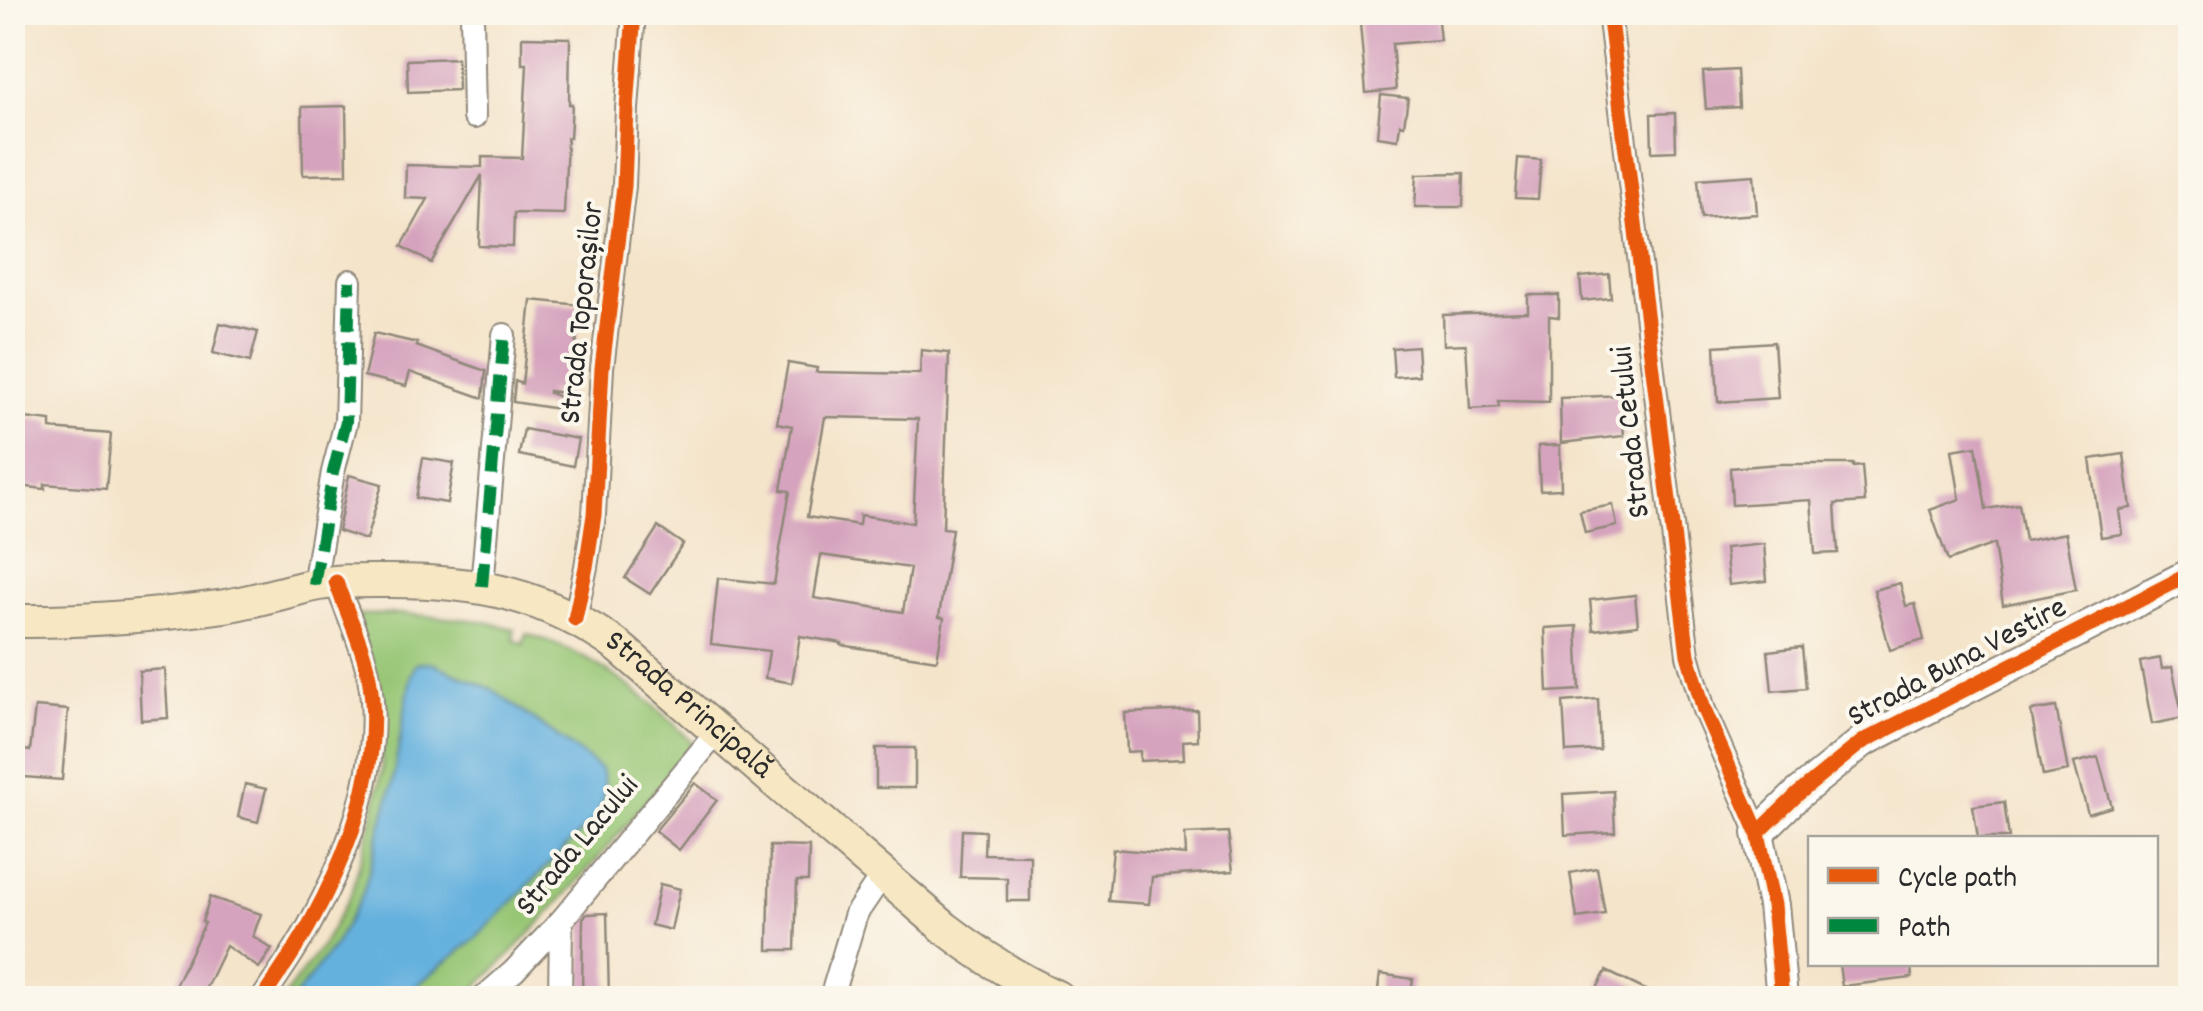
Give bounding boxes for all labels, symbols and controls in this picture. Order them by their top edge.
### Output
street label: Strada Toporașilor [549,199,619,426]
street label: Strada Cetului [1601,343,1665,520]
street label: Strada Buna Vestire [1840,587,2076,741]
street label: Strada Principală [594,620,782,792]
street label: Strada Lacului [506,766,652,928]
legend [1808,836,2158,966]
text: Cycle path [1898,859,2017,902]
text: Path [1898,909,1951,952]

